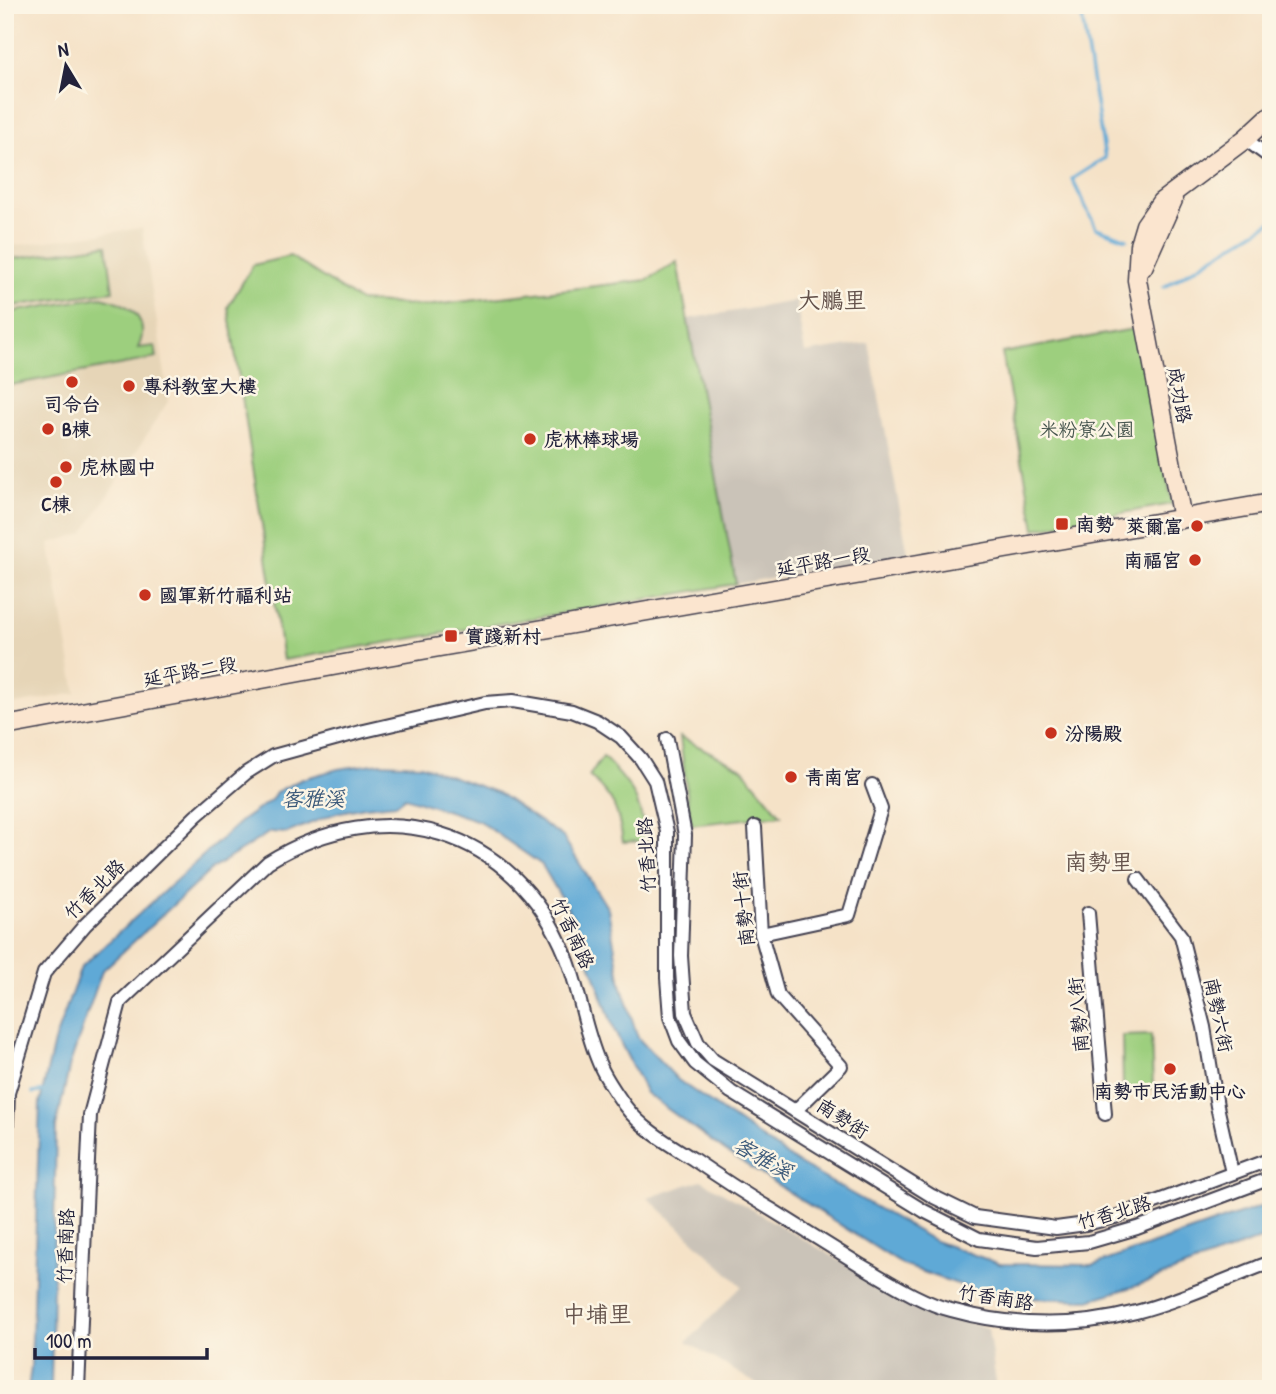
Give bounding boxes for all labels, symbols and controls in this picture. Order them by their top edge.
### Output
north arrow [32,32,102,102]
text: N [56,36,70,63]
district label: 大鵬里 [798,284,867,315]
street label: 成功路 [1162,365,1198,425]
place label: 專科教室大樓 [143,373,257,399]
marker: 司令台 [64,374,80,390]
marker: 專科教室大樓 [121,378,137,394]
place label: 司令台 [43,391,101,417]
place label: B棟 [62,416,92,442]
park label: 米粉寮公園 [1039,416,1135,442]
marker: B棟 [40,421,56,437]
place label: 虎林棒球場 [544,426,639,452]
marker: 虎林棒球場 [522,431,538,447]
place label: 虎林國中 [80,454,156,480]
marker: 虎林國中 [58,459,74,475]
marker: C棟 [48,474,64,490]
place label: C棟 [41,491,72,517]
place label: 南勢 [1076,511,1114,537]
place label: 萊爾富 [1126,513,1183,539]
marker: 南勢 [1054,516,1070,532]
marker: 萊爾富 [1189,518,1205,534]
street label: 延平路一段 [774,540,872,582]
place label: 南福宮 [1124,547,1181,573]
marker: 南福宮 [1187,552,1203,568]
place label: 國軍新竹福利站 [159,582,292,608]
marker: 國軍新竹福利站 [137,587,153,603]
place label: 實踐新村 [465,623,541,649]
marker: 實踐新村 [443,628,459,644]
street label: 延平路二段 [141,650,239,692]
place label: 汾陽殿 [1065,720,1122,746]
marker: 汾陽殿 [1043,725,1059,741]
place label: 青南宫 [805,764,862,790]
marker: 青南宫 [783,769,799,785]
water label: 客雅溪 [282,784,345,813]
street label: 竹香北路 [631,816,661,894]
district label: 南勢里 [1065,846,1134,877]
street label: 竹香北路 [58,853,130,925]
street label: 南勢十街 [726,870,760,948]
street label: 竹香南路 [545,893,601,973]
street label: 南勢六街 [1198,975,1240,1055]
street label: 南勢八街 [1062,976,1094,1054]
marker: 南勢市民活動中心 [1162,1061,1178,1077]
place label: 南勢市民活動中心 [1094,1078,1246,1104]
street label: 南勢街 [812,1092,874,1144]
water label: 客雅溪 [728,1130,798,1186]
street label: 竹香北路 [1074,1189,1154,1235]
street label: 竹香南路 [51,1208,79,1284]
street label: 竹香南路 [956,1278,1036,1316]
district label: 中埔里 [563,1298,632,1329]
scale bar [35,1317,206,1361]
text: 100 m [46,1326,92,1355]

